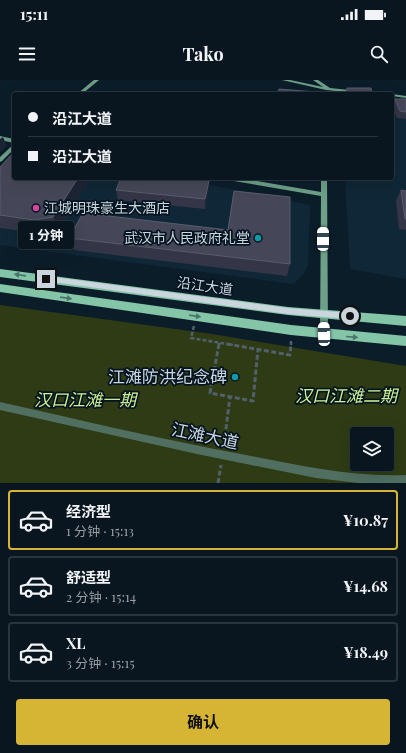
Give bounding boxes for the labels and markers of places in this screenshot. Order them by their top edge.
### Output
place label: 江城明珠豪生大酒店 [44,198,170,217]
marker: 江城明珠豪生大酒店 [31,203,41,213]
place label: 武汉市人民政府礼堂 [124,228,250,247]
marker: 武汉市人民政府礼堂 [253,233,263,243]
place label: 江滩防洪纪念碑 [108,365,227,387]
marker: 江滩防洪纪念碑 [230,372,240,382]

